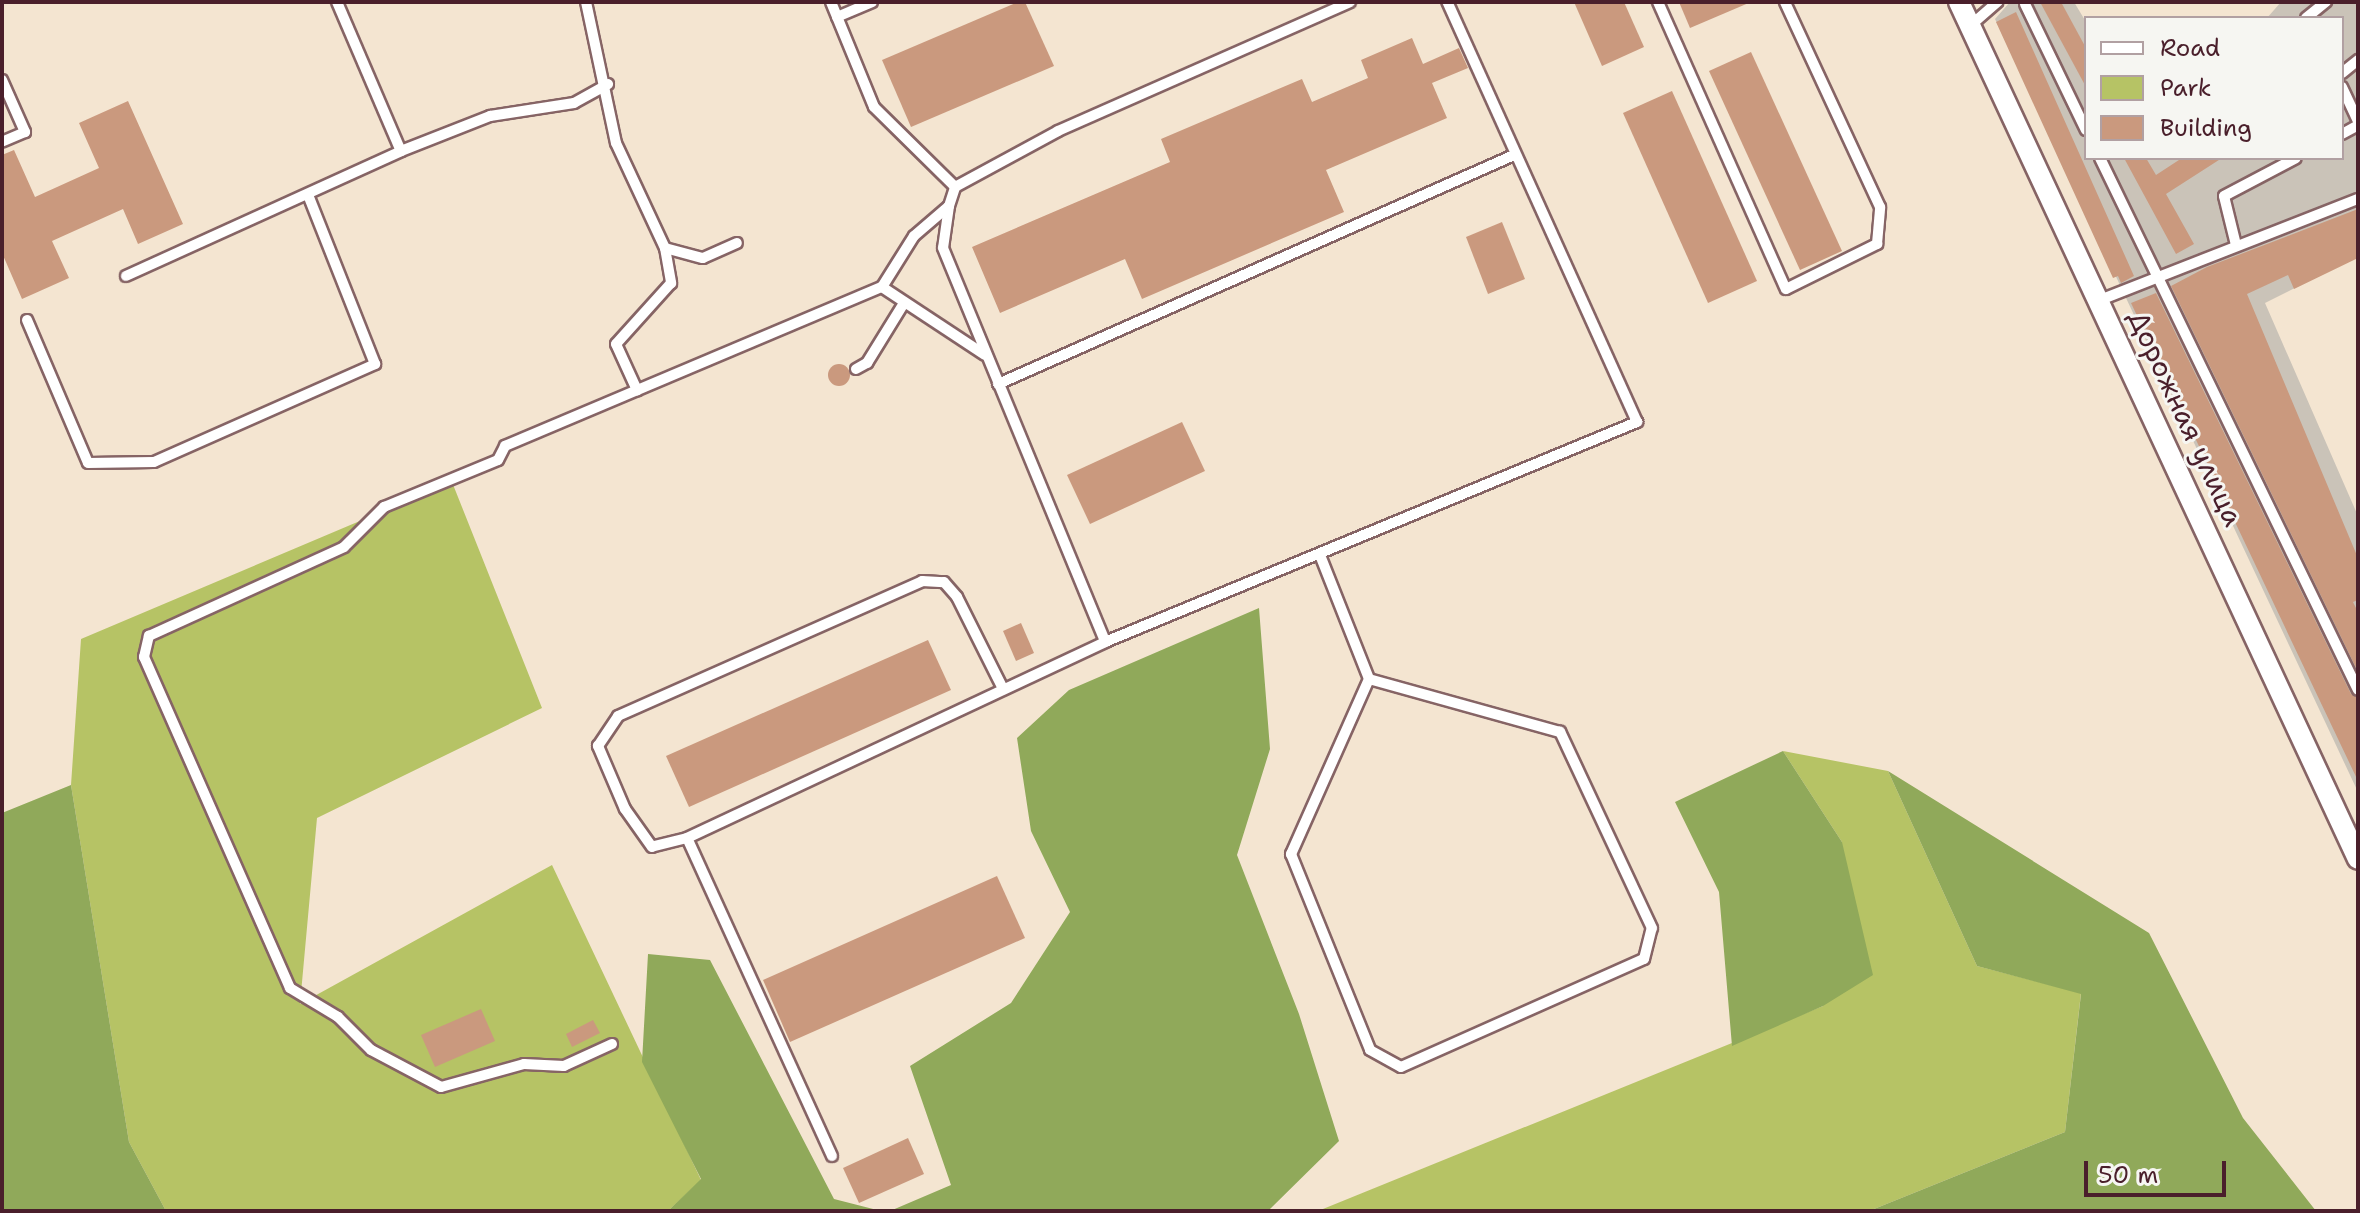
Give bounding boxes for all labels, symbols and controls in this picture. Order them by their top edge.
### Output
legend [2084,16,2344,160]
text: Road [2160,32,2220,64]
text: Park [2160,72,2212,104]
text: Building [2160,112,2252,144]
street label: Дорожная улица [2121,305,2251,531]
scale bar [2088,1145,2230,1195]
text: 50 m [2098,1159,2158,1191]

